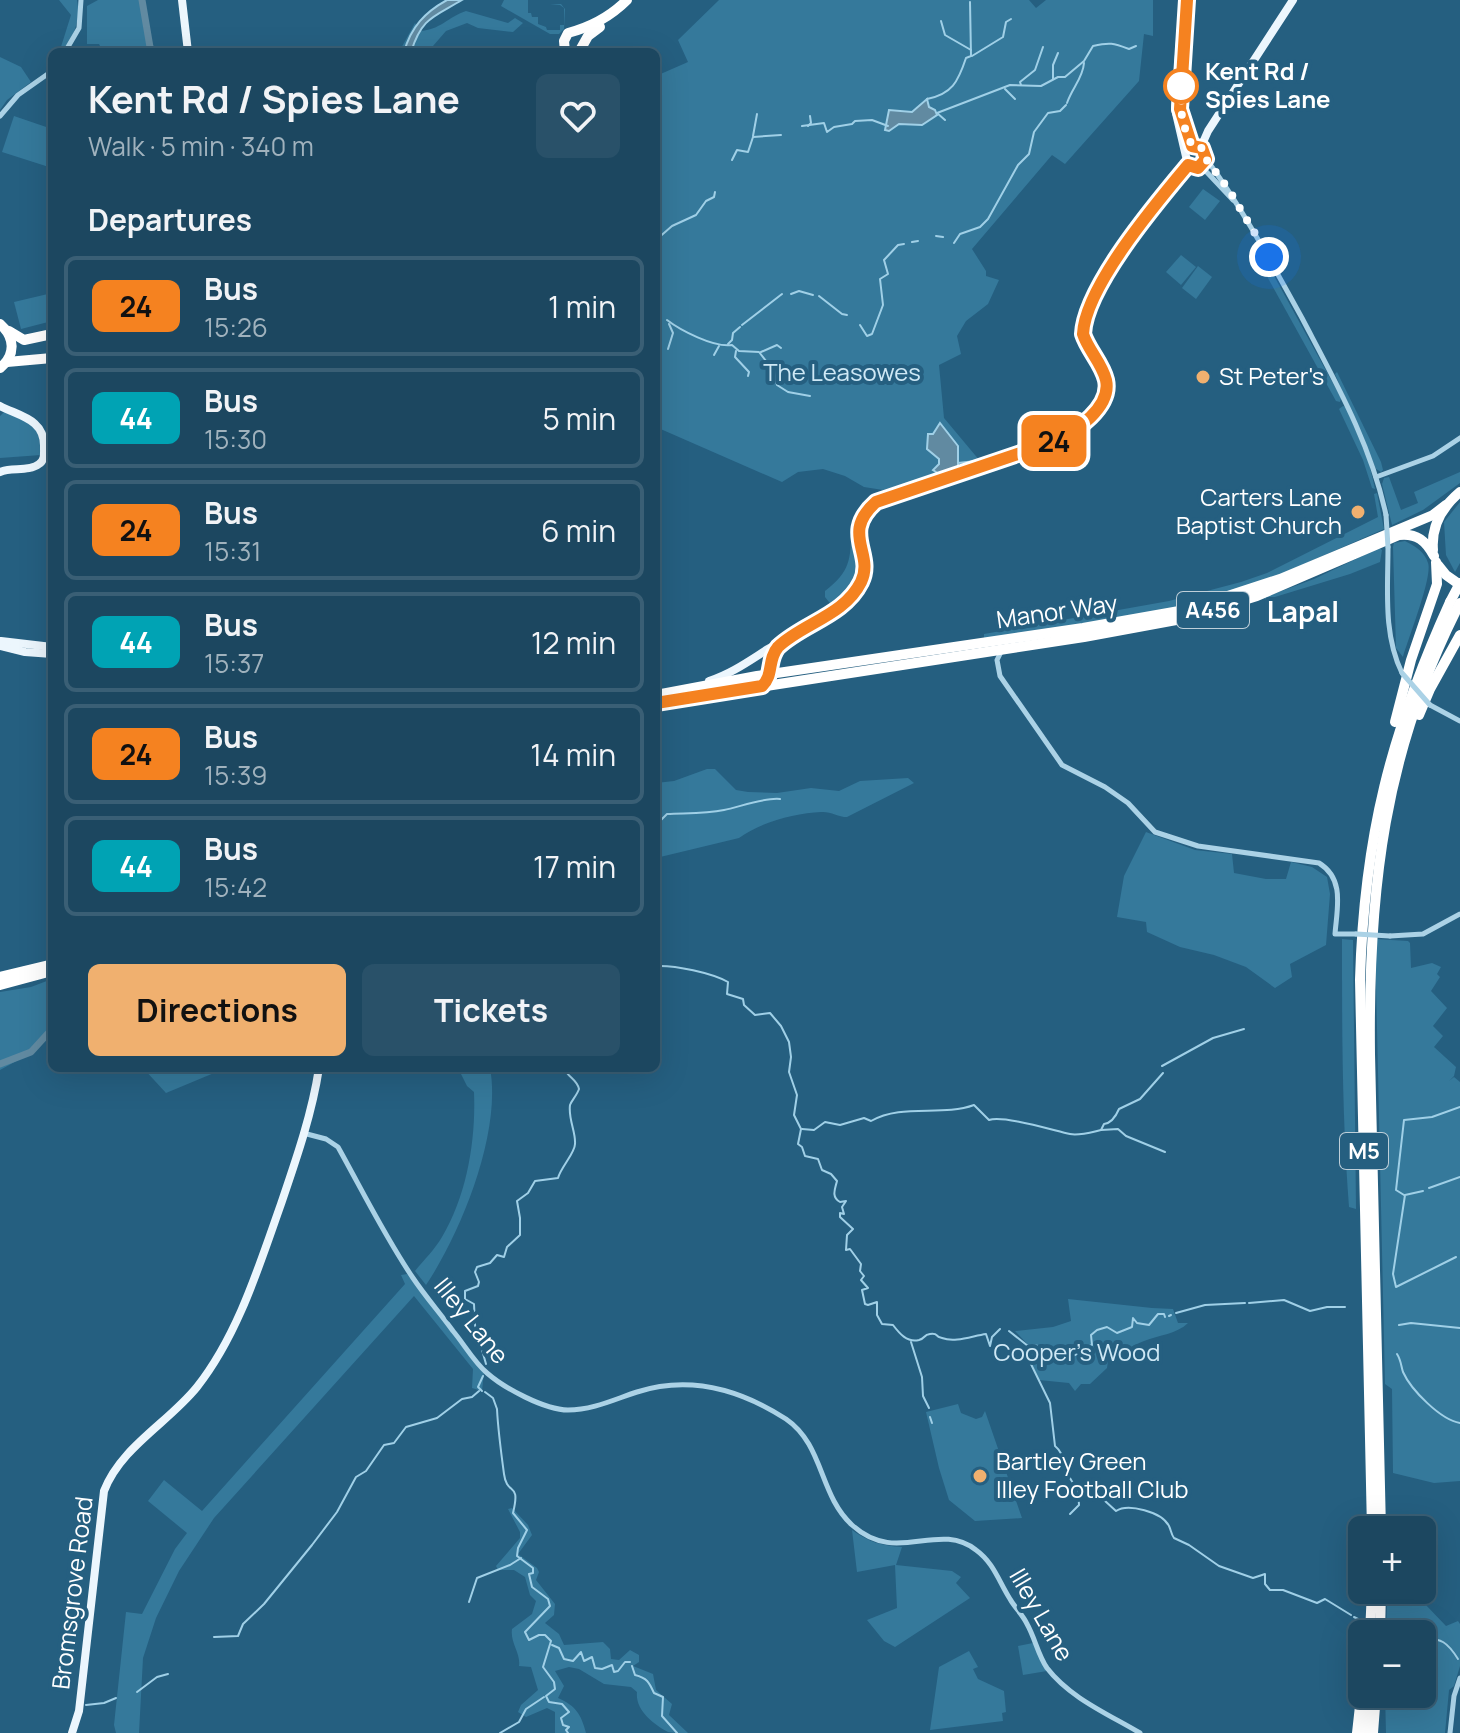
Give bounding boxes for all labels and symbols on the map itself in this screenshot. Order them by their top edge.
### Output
place label: Kent Rd / Spies Lane [1205,54,1330,115]
marker: Kent Rd / Spies Lane [1164,69,1198,103]
your location [1249,237,1289,277]
park label: The Leasowes [763,355,921,388]
place label: St Peter's [1219,359,1324,392]
marker: St Peter's [1194,368,1212,386]
line badge: 24 [1018,415,1090,467]
place label: Carters Lane Baptist Church [1176,480,1342,541]
marker: Carters Lane Baptist Church [1349,503,1367,521]
street label: Manor Way [994,586,1120,635]
road number: A456 [1177,592,1249,628]
district label: Lapal [1267,592,1339,630]
road number: M5 [1340,1133,1388,1169]
street label: Illey Lane [427,1270,517,1370]
park label: Cooper's Wood [994,1335,1160,1368]
place label: Bartley Green Illey Football Club [996,1444,1189,1505]
marker: Bartley Green Illey Football Club [971,1467,989,1485]
street label: Bromsgrove Road [43,1495,100,1691]
street label: Illey Lane [1003,1562,1082,1667]

